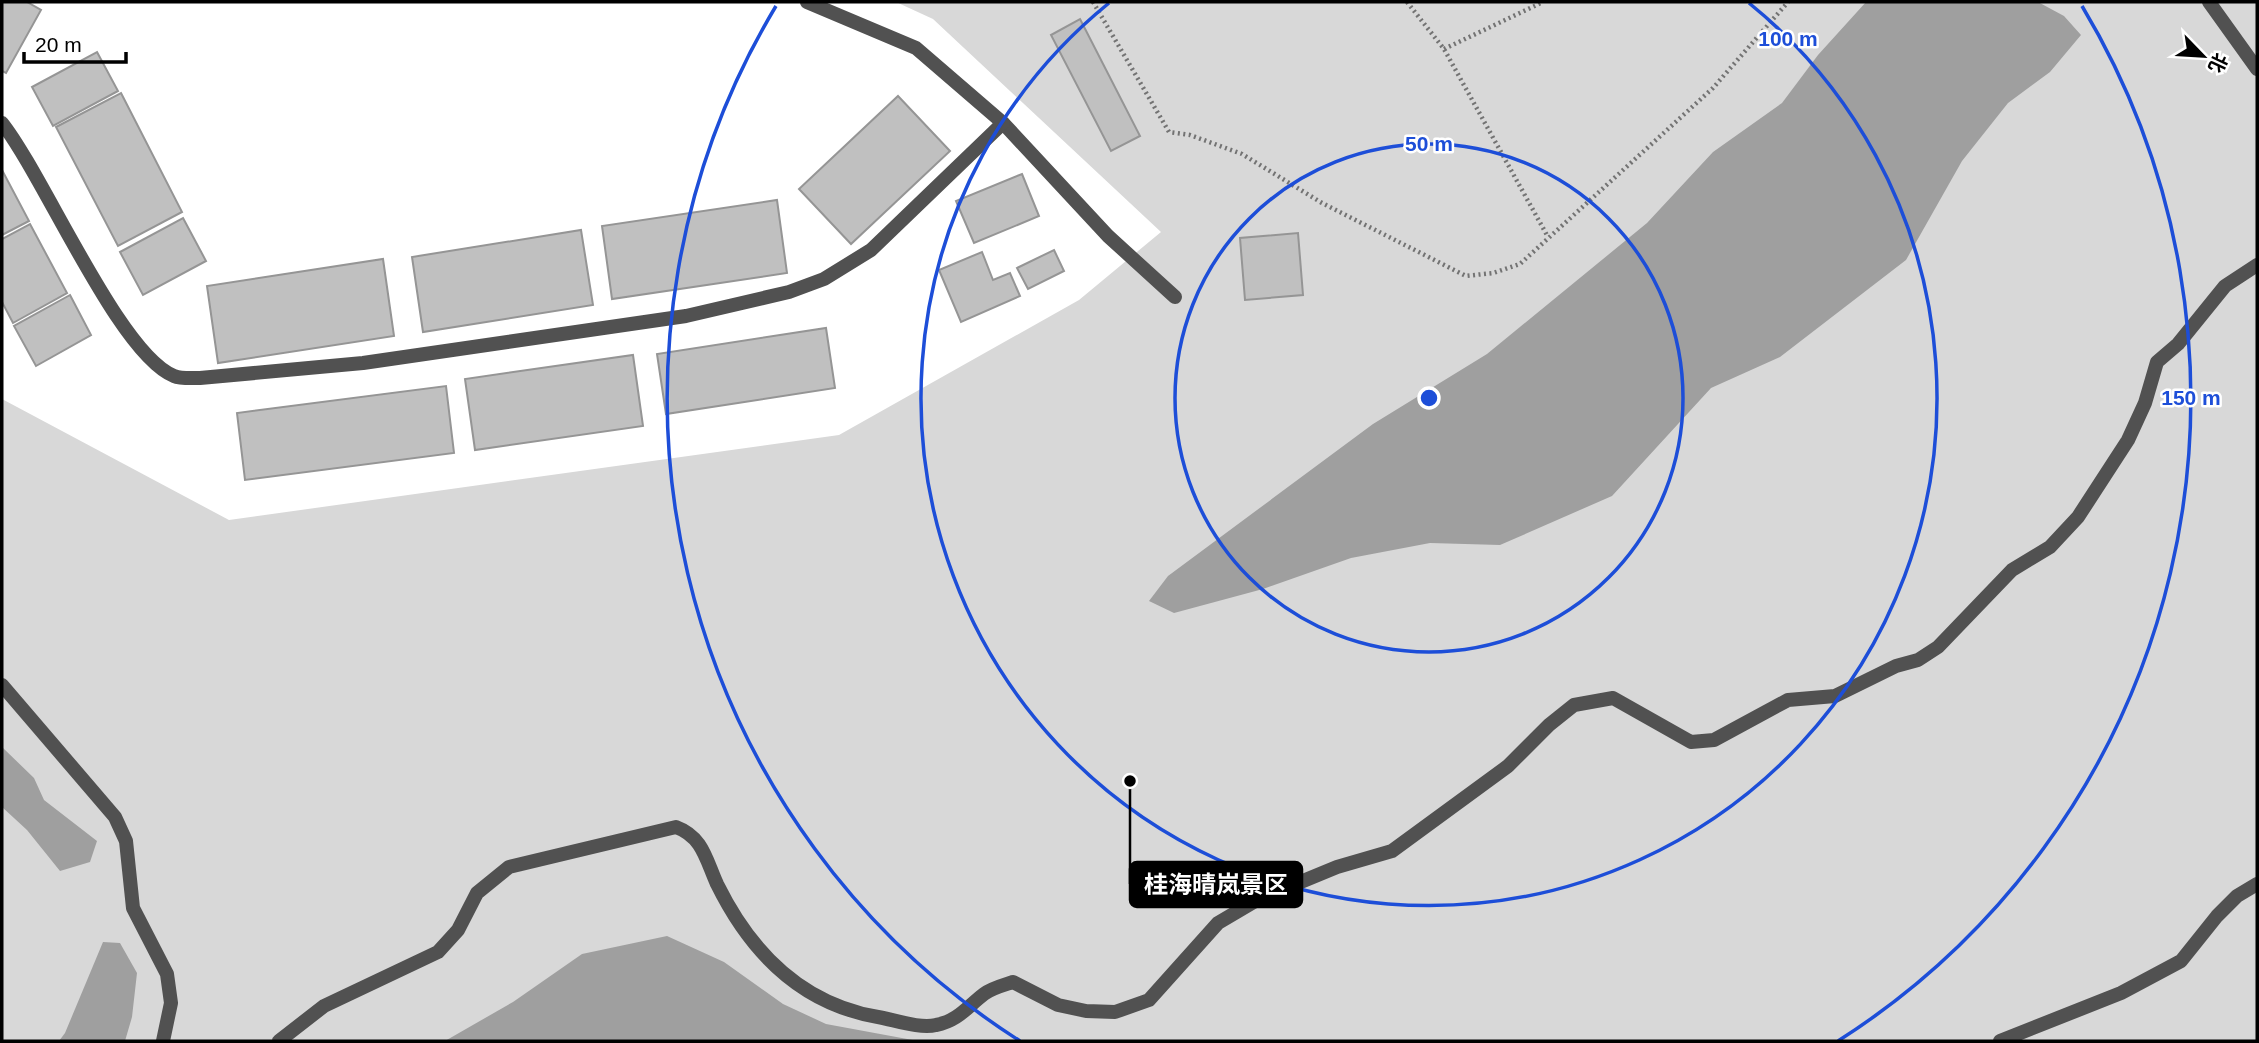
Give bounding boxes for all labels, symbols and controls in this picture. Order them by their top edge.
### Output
scale bar [24,21,126,65]
north arrow [2168,21,2238,91]
text: 100 m [1758,27,1818,50]
text: 20 m [35,33,82,56]
text: 北 [2204,50,2231,76]
text: 50 m [1405,132,1453,155]
centre of rings [1417,386,1441,410]
text: 150 m [2161,386,2221,409]
callout: 桂海晴岚景区 [1130,862,1302,907]
text: 桂海晴岚景区 [1144,871,1288,898]

